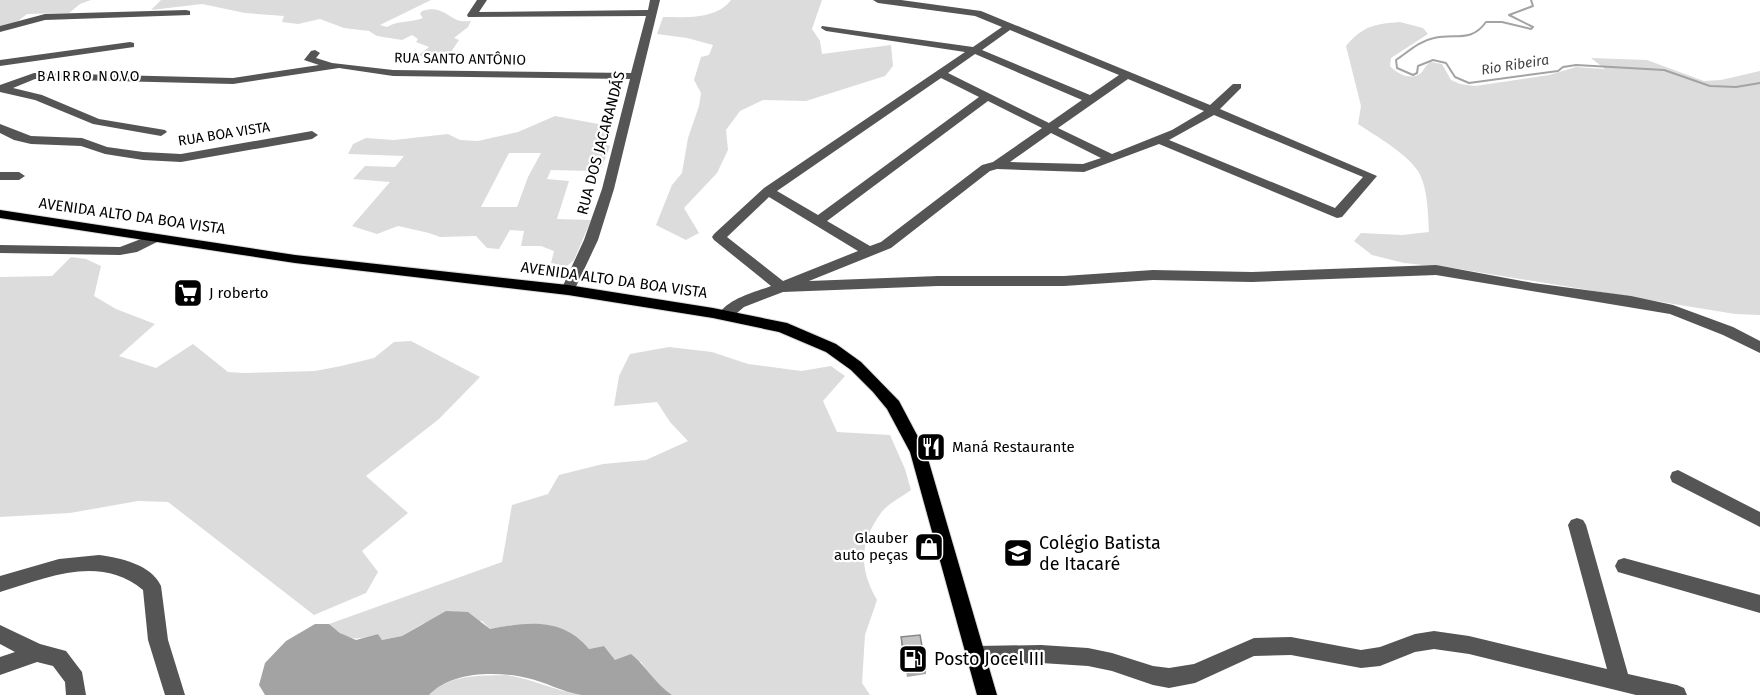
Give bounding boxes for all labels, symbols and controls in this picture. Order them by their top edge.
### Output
street label: RUA SANTO ANTÔNIO [394,48,526,69]
water label: Rio Ribeira [1480,51,1550,79]
district label: BAIRRO NOVO [37,68,141,85]
street label: RUA DOS JACARANDÁS [573,69,629,217]
street label: RUA BOA VISTA [177,118,271,150]
street label: AVENIDA ALTO DA BOA VISTA [38,194,227,238]
street label: AVENIDA ALTO DA BOA VISTA [520,258,709,302]
supermarket icon: J roberto [172,277,204,309]
place label: J roberto [209,284,268,302]
restaurant icon: Maná Restaurante [915,431,947,463]
place label: Maná Restaurante [952,438,1075,456]
place label: Glauber auto peças [834,529,908,564]
shop icon: Glauber auto peças [913,531,945,563]
place label: Colégio Batista de Itacaré [1039,532,1161,575]
school or university icon: Colégio Batista de Itacaré [1002,537,1034,569]
fuel station icon: Posto Jocel III [897,643,929,675]
place label: Posto Jocel III [934,648,1044,670]

